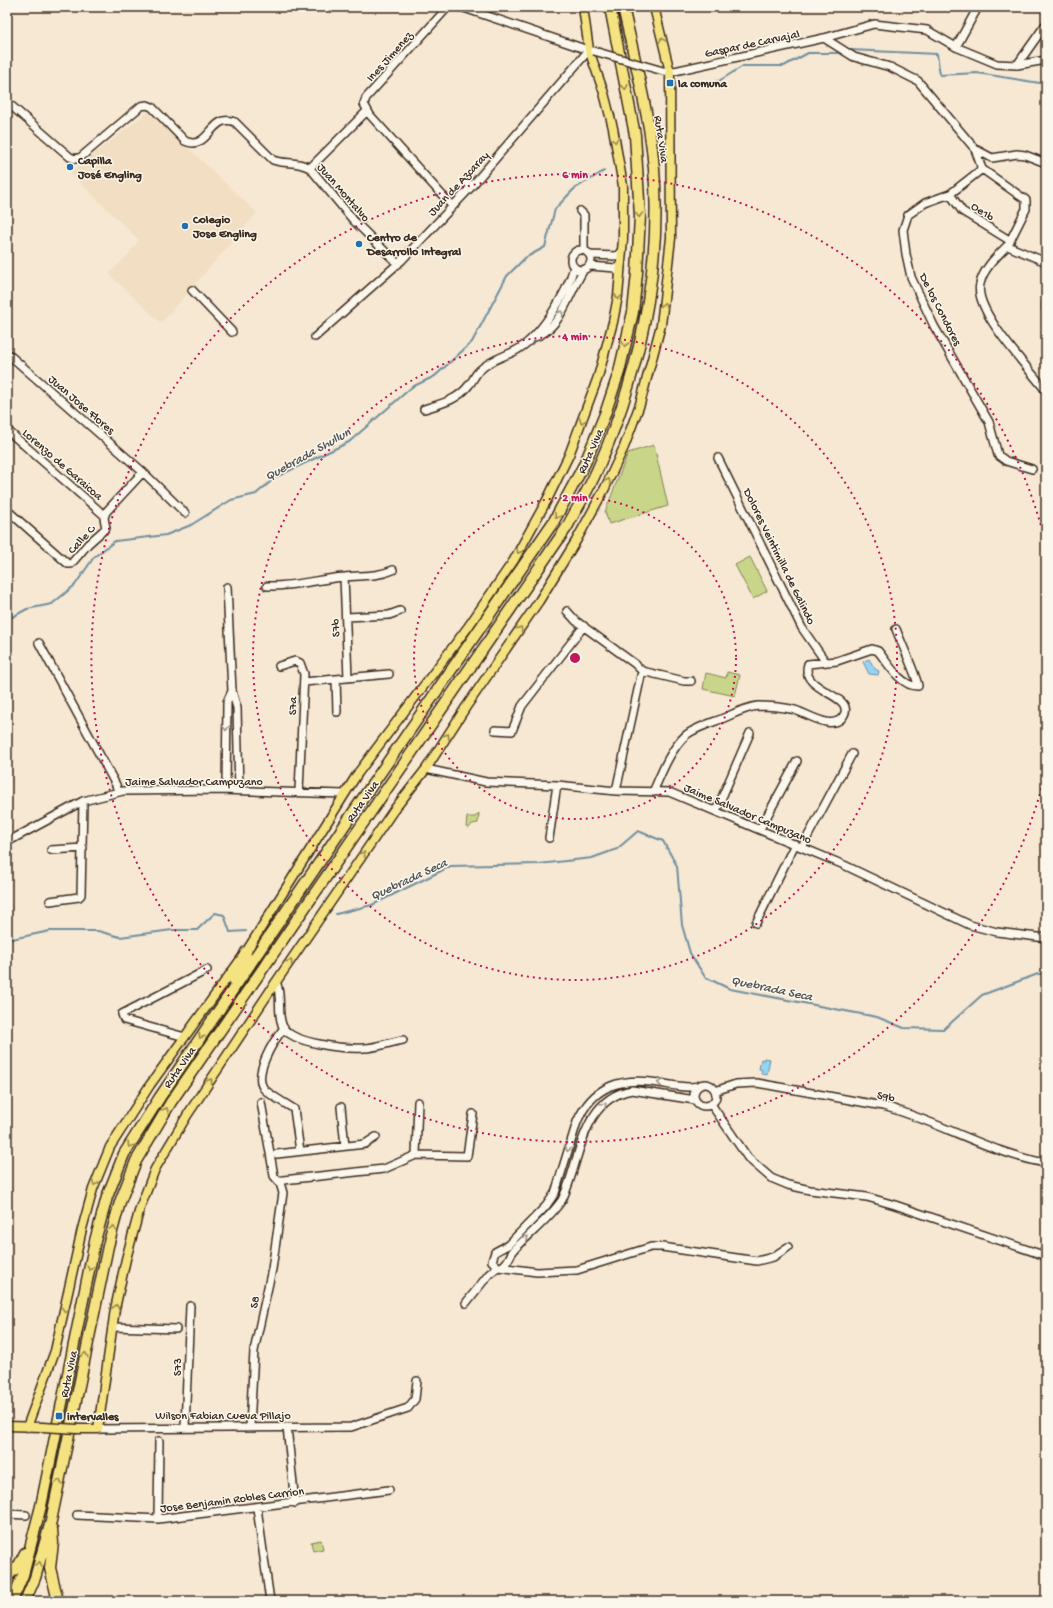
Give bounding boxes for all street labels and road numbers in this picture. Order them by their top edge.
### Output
street label: Gaspar de Carvajal [704,28,801,62]
street label: Ines Jimenez [364,29,417,85]
street label: Ruta Viva [650,115,670,164]
street label: Juan de Azcaray [426,149,493,220]
street label: Juan Montalvo [313,161,372,226]
street label: Oe1b [968,200,997,226]
street label: De los Condores [914,270,964,349]
street label: Juan Jose Flores [45,373,117,438]
street label: Lorenzo de Garaicoa [19,427,105,504]
street label: Ruta Viva [576,427,608,476]
street label: Dolores Veintimilla de Galindo [739,486,817,627]
street label: Calle C [66,522,100,558]
street label: S7b [330,618,344,637]
street label: S7a [287,696,301,716]
street label: Jaime Salvador Campuzano [125,776,263,790]
street label: Ruta Viva [344,778,383,826]
street label: Jaime Salvador Campuzano [681,782,813,848]
street label: Ruta Viva [161,1044,200,1092]
street label: S9b [875,1089,896,1107]
street label: S8 [248,1295,264,1310]
street label: Ruta Viva [58,1349,82,1399]
street label: S73 [172,1358,186,1376]
street label: Wilson Fabian Cueva Pillajo [155,1410,291,1424]
street label: Jose Benjamin Robles Carrion [159,1485,305,1517]

